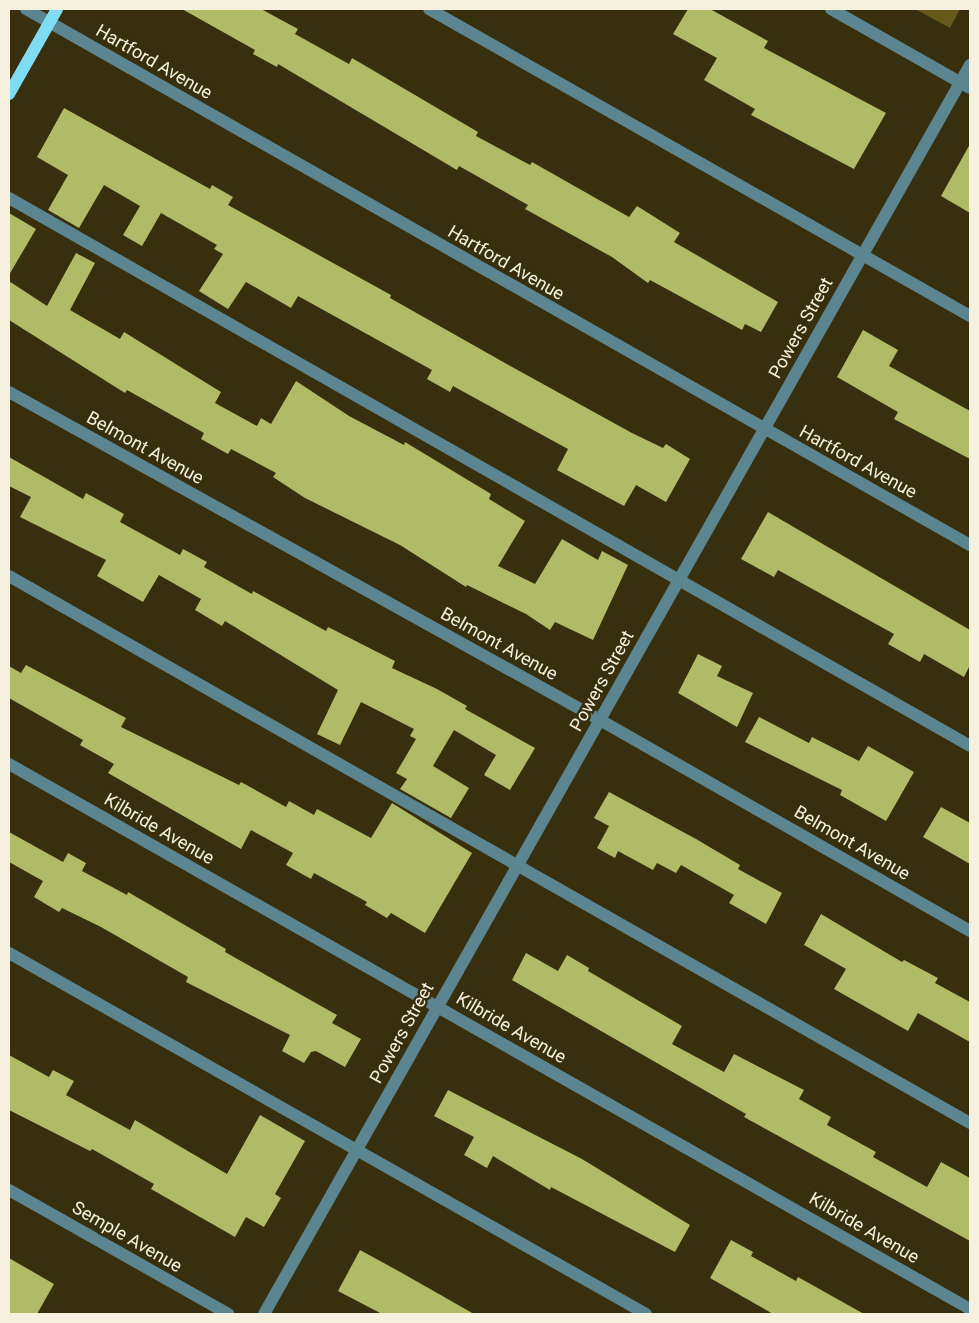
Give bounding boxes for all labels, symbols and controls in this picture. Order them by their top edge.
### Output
street label: Hartford Avenue [92,20,216,104]
street label: Hartford Avenue [444,221,568,305]
street label: Powers Street [764,274,838,382]
street label: Belmont Avenue [83,407,207,489]
street label: Hartford Avenue [795,421,921,503]
street label: Belmont Avenue [437,603,561,685]
street label: Powers Street [565,627,639,735]
street label: Kilbride Avenue [100,789,218,869]
street label: Belmont Avenue [790,801,914,885]
street label: Powers Street [365,979,439,1087]
street label: Kilbride Avenue [452,988,570,1068]
street label: Kilbride Avenue [805,1188,923,1268]
street label: Semple Avenue [68,1197,186,1277]

